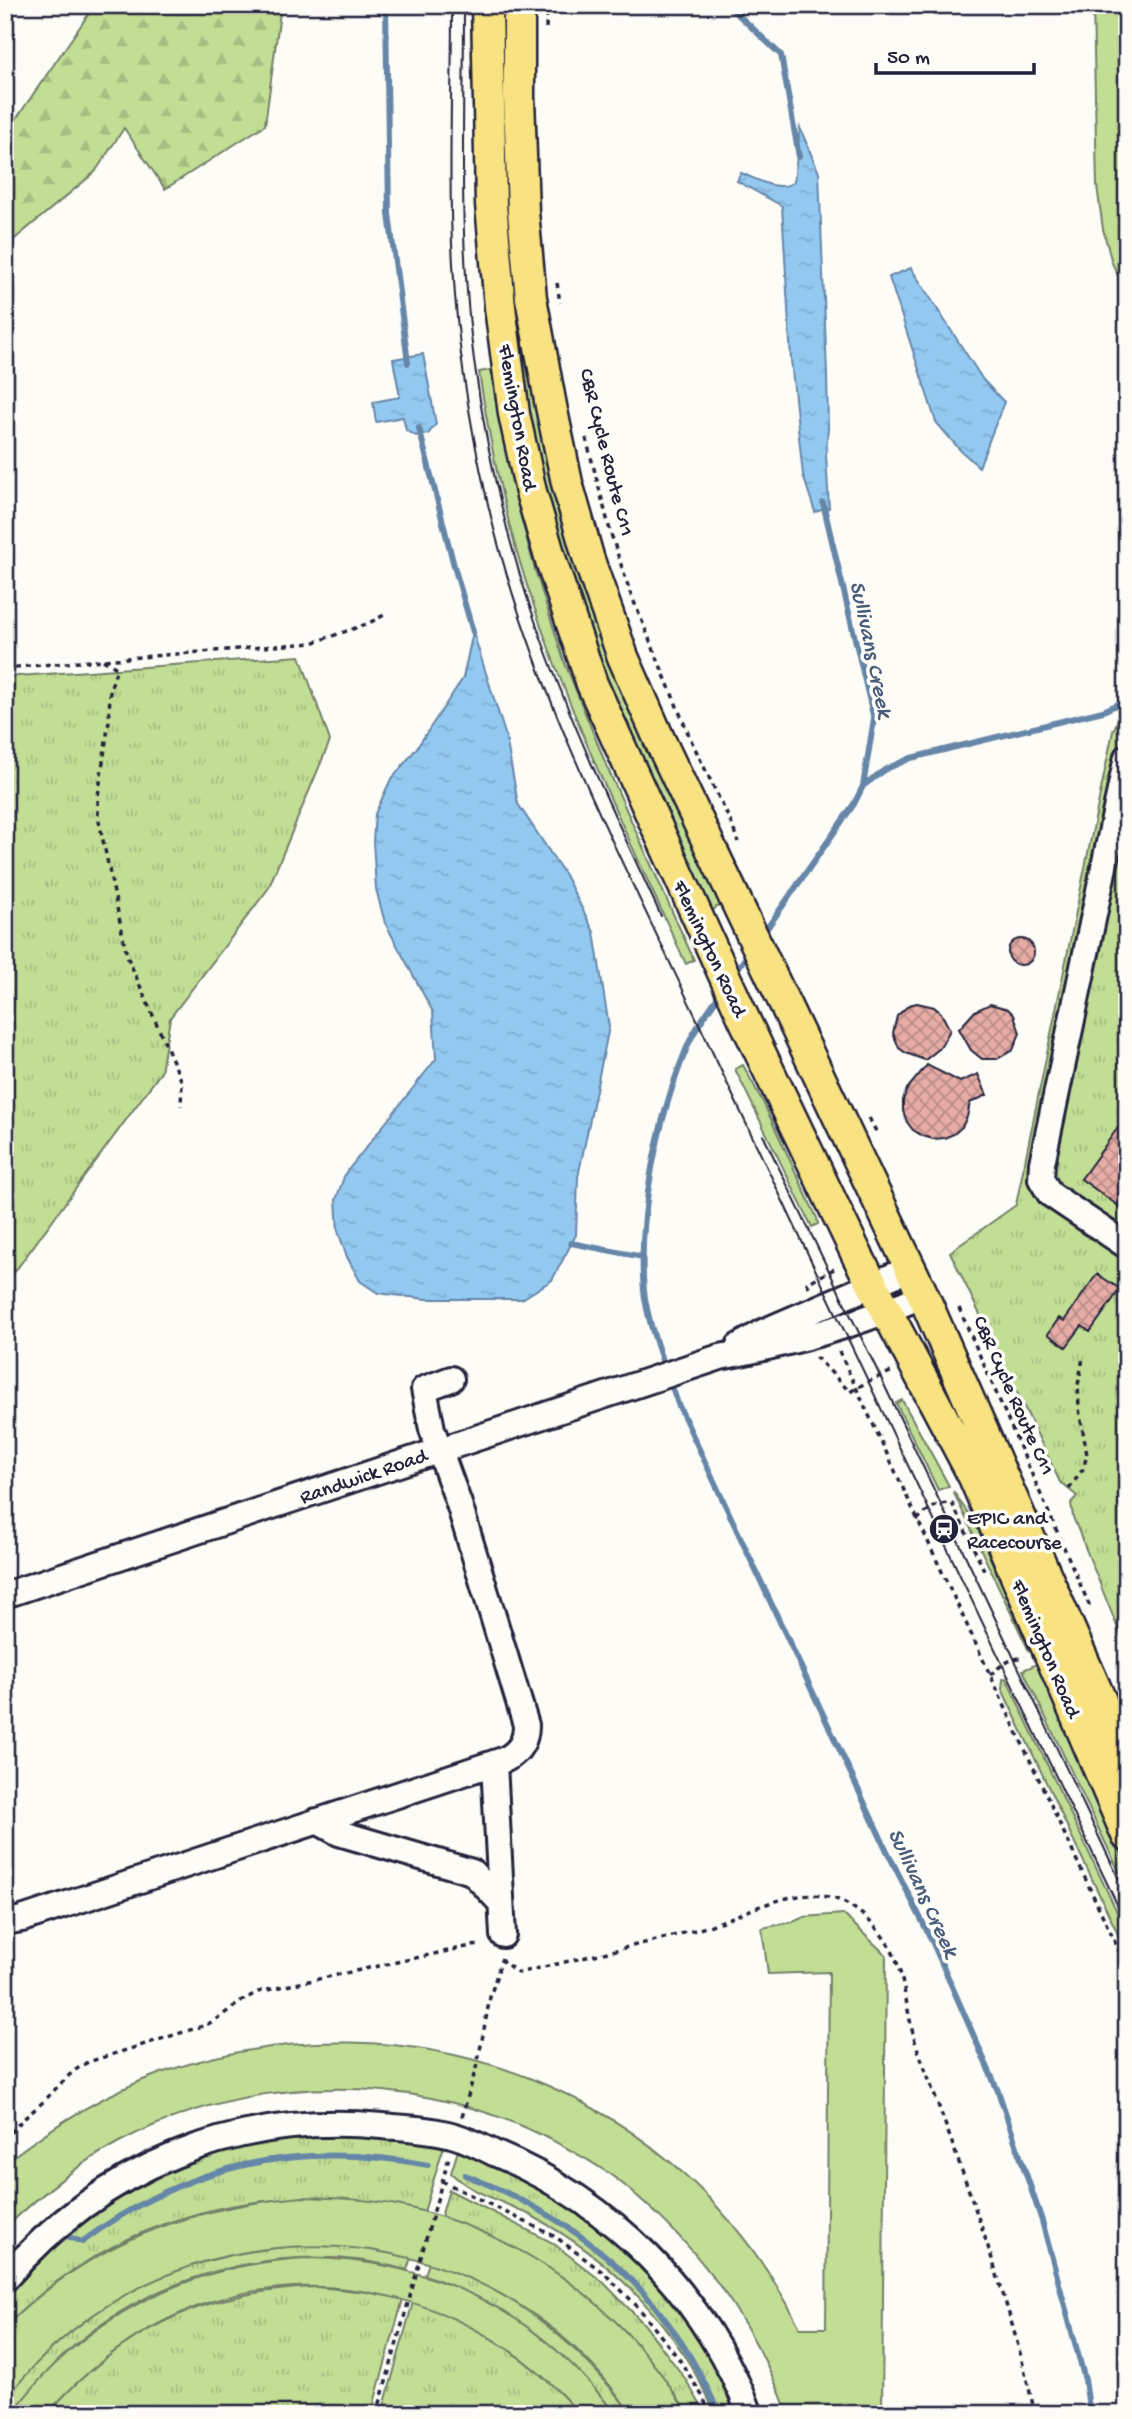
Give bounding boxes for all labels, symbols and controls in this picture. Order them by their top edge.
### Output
scale bar [876,32,1034,76]
text: 50 m [887,47,930,72]
street label: Flemington Road [490,342,541,494]
street label: CBR Cycle Route C11 [572,366,638,539]
water label: Sullivans Creek [842,579,898,723]
street label: Flemington Road [665,876,751,1023]
street label: CBR Cycle Route C11 [965,1313,1058,1480]
street label: Randwick Road [297,1444,433,1512]
place label: EPIC and Racecourse [967,1508,1063,1557]
station icon: EPIC and Racecourse [927,1512,961,1546]
street label: Flemington Road [1003,1575,1085,1724]
water label: Sullivans Creek [880,1825,965,1965]

